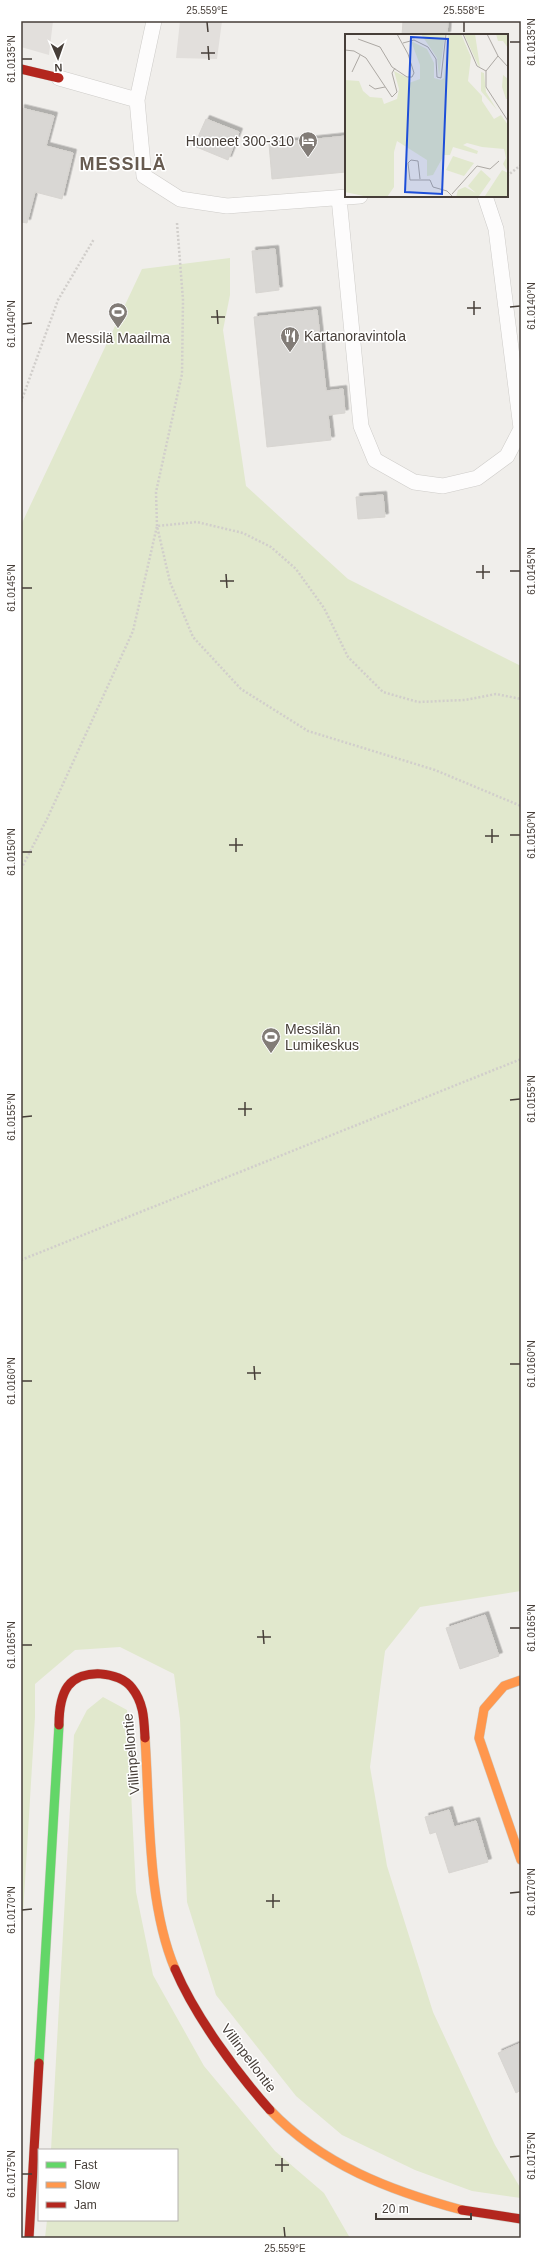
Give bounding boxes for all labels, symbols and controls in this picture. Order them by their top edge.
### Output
text: 25.559°E [186,5,228,16]
text: 25.558°E [443,5,485,16]
text: 61.0135°N [526,18,537,66]
inset map [345,34,508,197]
text: 61.0135°N [6,35,17,83]
north arrow [38,38,78,78]
text: N [54,62,63,74]
hotel icon: Huoneet 300-310 [297,130,319,158]
place label: Huoneet 300-310 [186,133,294,149]
district label: MESSILÄ [79,154,167,174]
text: 61.0140°N [526,282,537,330]
text: 61.0140°N [6,300,17,348]
sports icon: Messilä Maailma [107,301,129,329]
restaurant icon: Kartanoravintola [279,325,301,353]
place label: Kartanoravintola [304,328,406,344]
place label: Messilä Maailma [66,330,170,346]
text: 61.0145°N [526,547,537,595]
text: 61.0145°N [6,564,17,612]
text: 61.0150°N [526,811,537,859]
text: 61.0150°N [6,828,17,876]
place label: Messilän Lumikeskus [285,1021,359,1053]
sports icon: Messilän Lumikeskus [260,1026,282,1054]
text: 61.0155°N [526,1075,537,1123]
text: 61.0155°N [6,1093,17,1141]
text: 61.0160°N [526,1340,537,1388]
text: 61.0160°N [6,1357,17,1405]
text: 61.0165°N [526,1604,537,1652]
text: 61.0165°N [6,1621,17,1669]
street label: Villinpellontie [119,1713,143,1795]
text: 61.0170°N [526,1868,537,1916]
text: 61.0170°N [6,1886,17,1934]
street label: Villinpellontie [218,2021,280,2096]
text: 61.0175°N [526,2132,537,2180]
legend [38,2149,178,2221]
text: 61.0175°N [6,2150,17,2198]
text: Fast [74,2158,98,2172]
text: Slow [74,2178,100,2192]
scale bar [376,2195,471,2221]
text: Jam [74,2198,97,2212]
text: 20 m [382,2202,409,2216]
text: 25.559°E [264,2243,306,2254]

